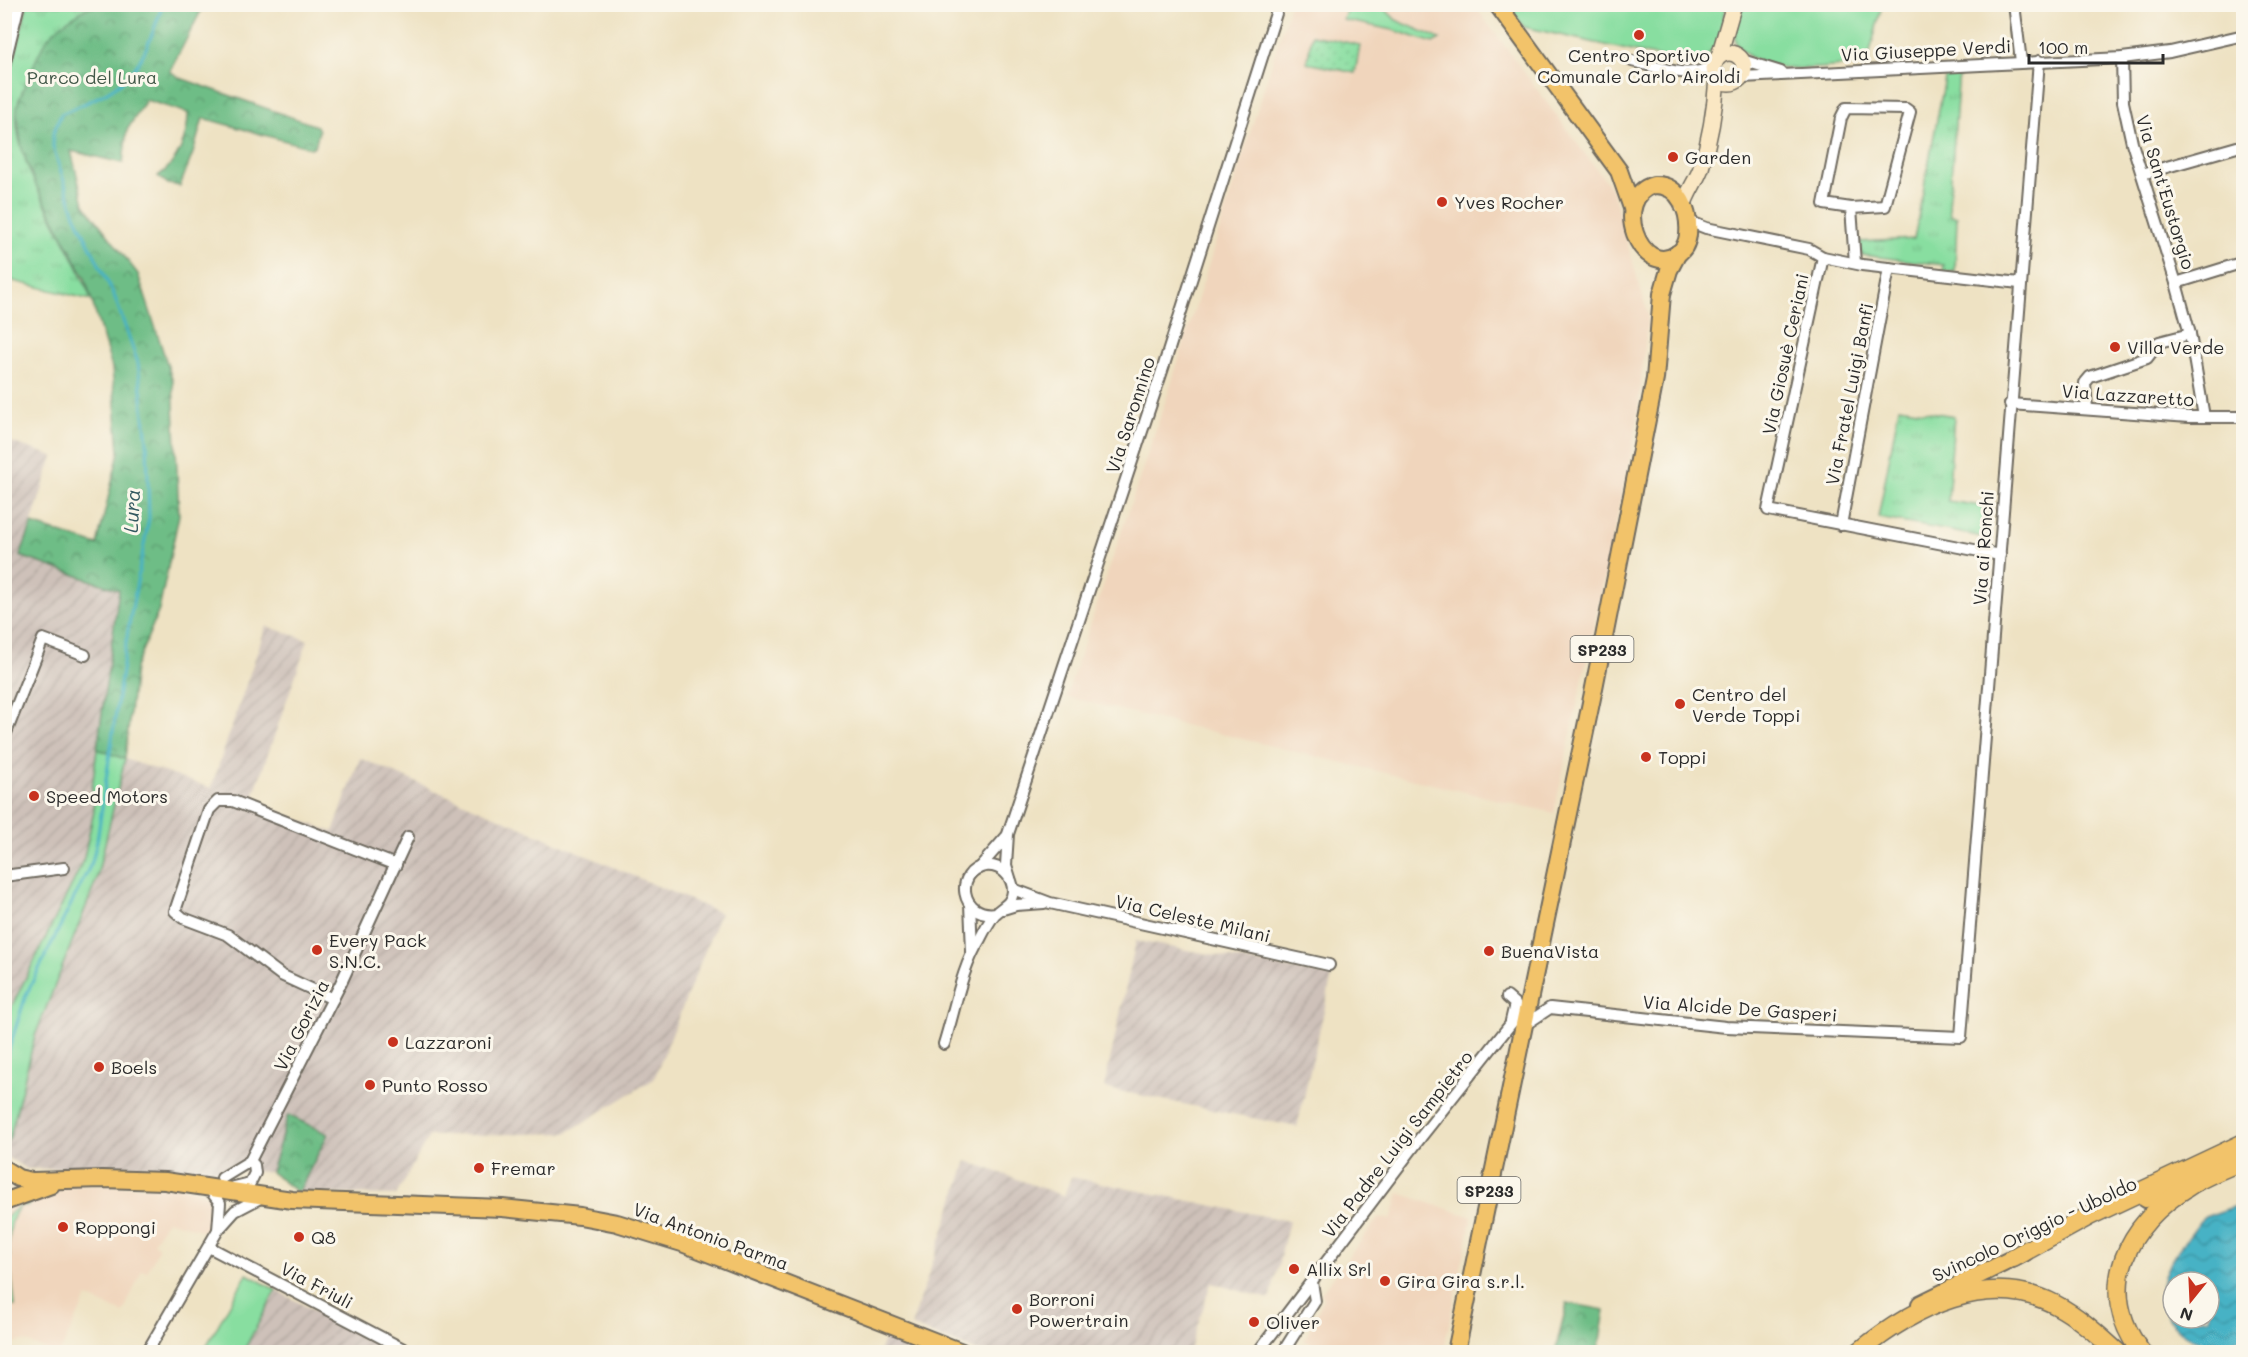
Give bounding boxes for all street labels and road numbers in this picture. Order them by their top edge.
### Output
street label: Via Giuseppe Verdi [1840,34,2012,66]
street label: Via Sant'Eustorgio [2131,112,2201,273]
street label: Via Giosuè Ceriani [1756,271,1814,437]
street label: Via Fratel Luigi Banfi [1820,301,1878,487]
street label: Via Saronnino [1100,353,1160,476]
street label: Via Lazzaretto [2061,378,2195,412]
street label: Via ai Ronchi [1967,490,1999,606]
road number: SP233 [1570,636,1634,662]
street label: Via Celeste Milani [1113,888,1273,948]
street label: Via Gorizia [268,975,334,1075]
street label: Via Alcide De Gasperi [1642,989,1838,1027]
street label: Via Padre Luigi Sampietro [1316,1045,1478,1242]
street label: Svincolo Origgio - Uboldo [1928,1171,2140,1287]
road number: SP233 [1458,1177,1520,1203]
street label: Via Antonio Parma [630,1197,792,1275]
street label: Via Friuli [277,1256,357,1314]

